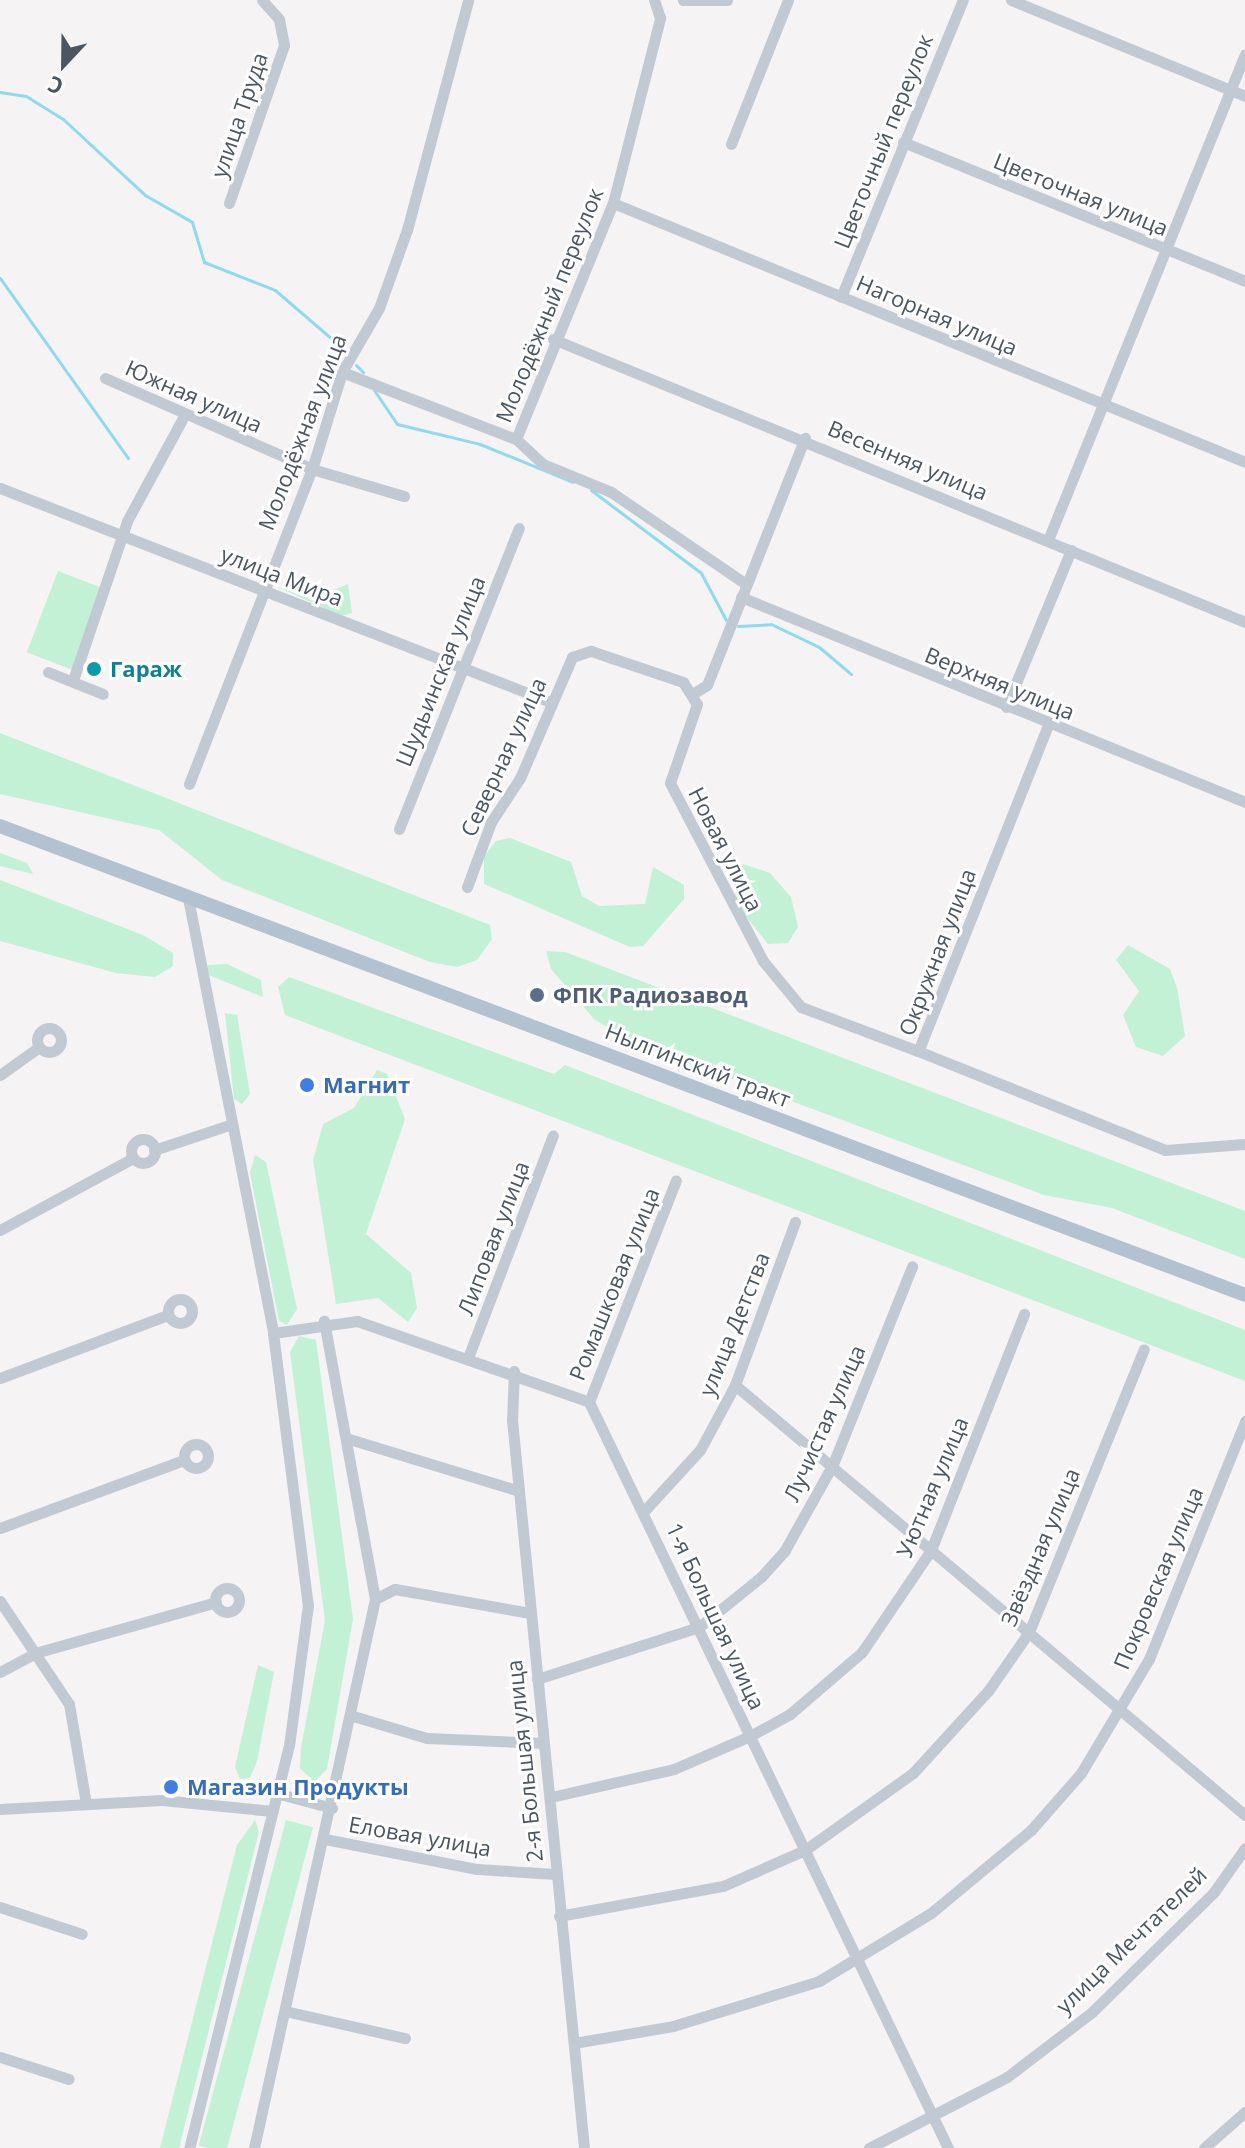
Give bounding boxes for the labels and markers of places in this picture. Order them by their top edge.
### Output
place label: Гараж [110,656,182,682]
marker: Гараж [85,660,103,678]
place label: ФПК Радиозавод [553,982,748,1008]
marker: ФПК Радиозавод [528,986,546,1004]
place label: Магнит [323,1072,410,1098]
marker: Магнит [298,1076,316,1094]
place label: Магазин Продукты [187,1774,409,1800]
marker: Магазин Продукты [162,1778,180,1796]

